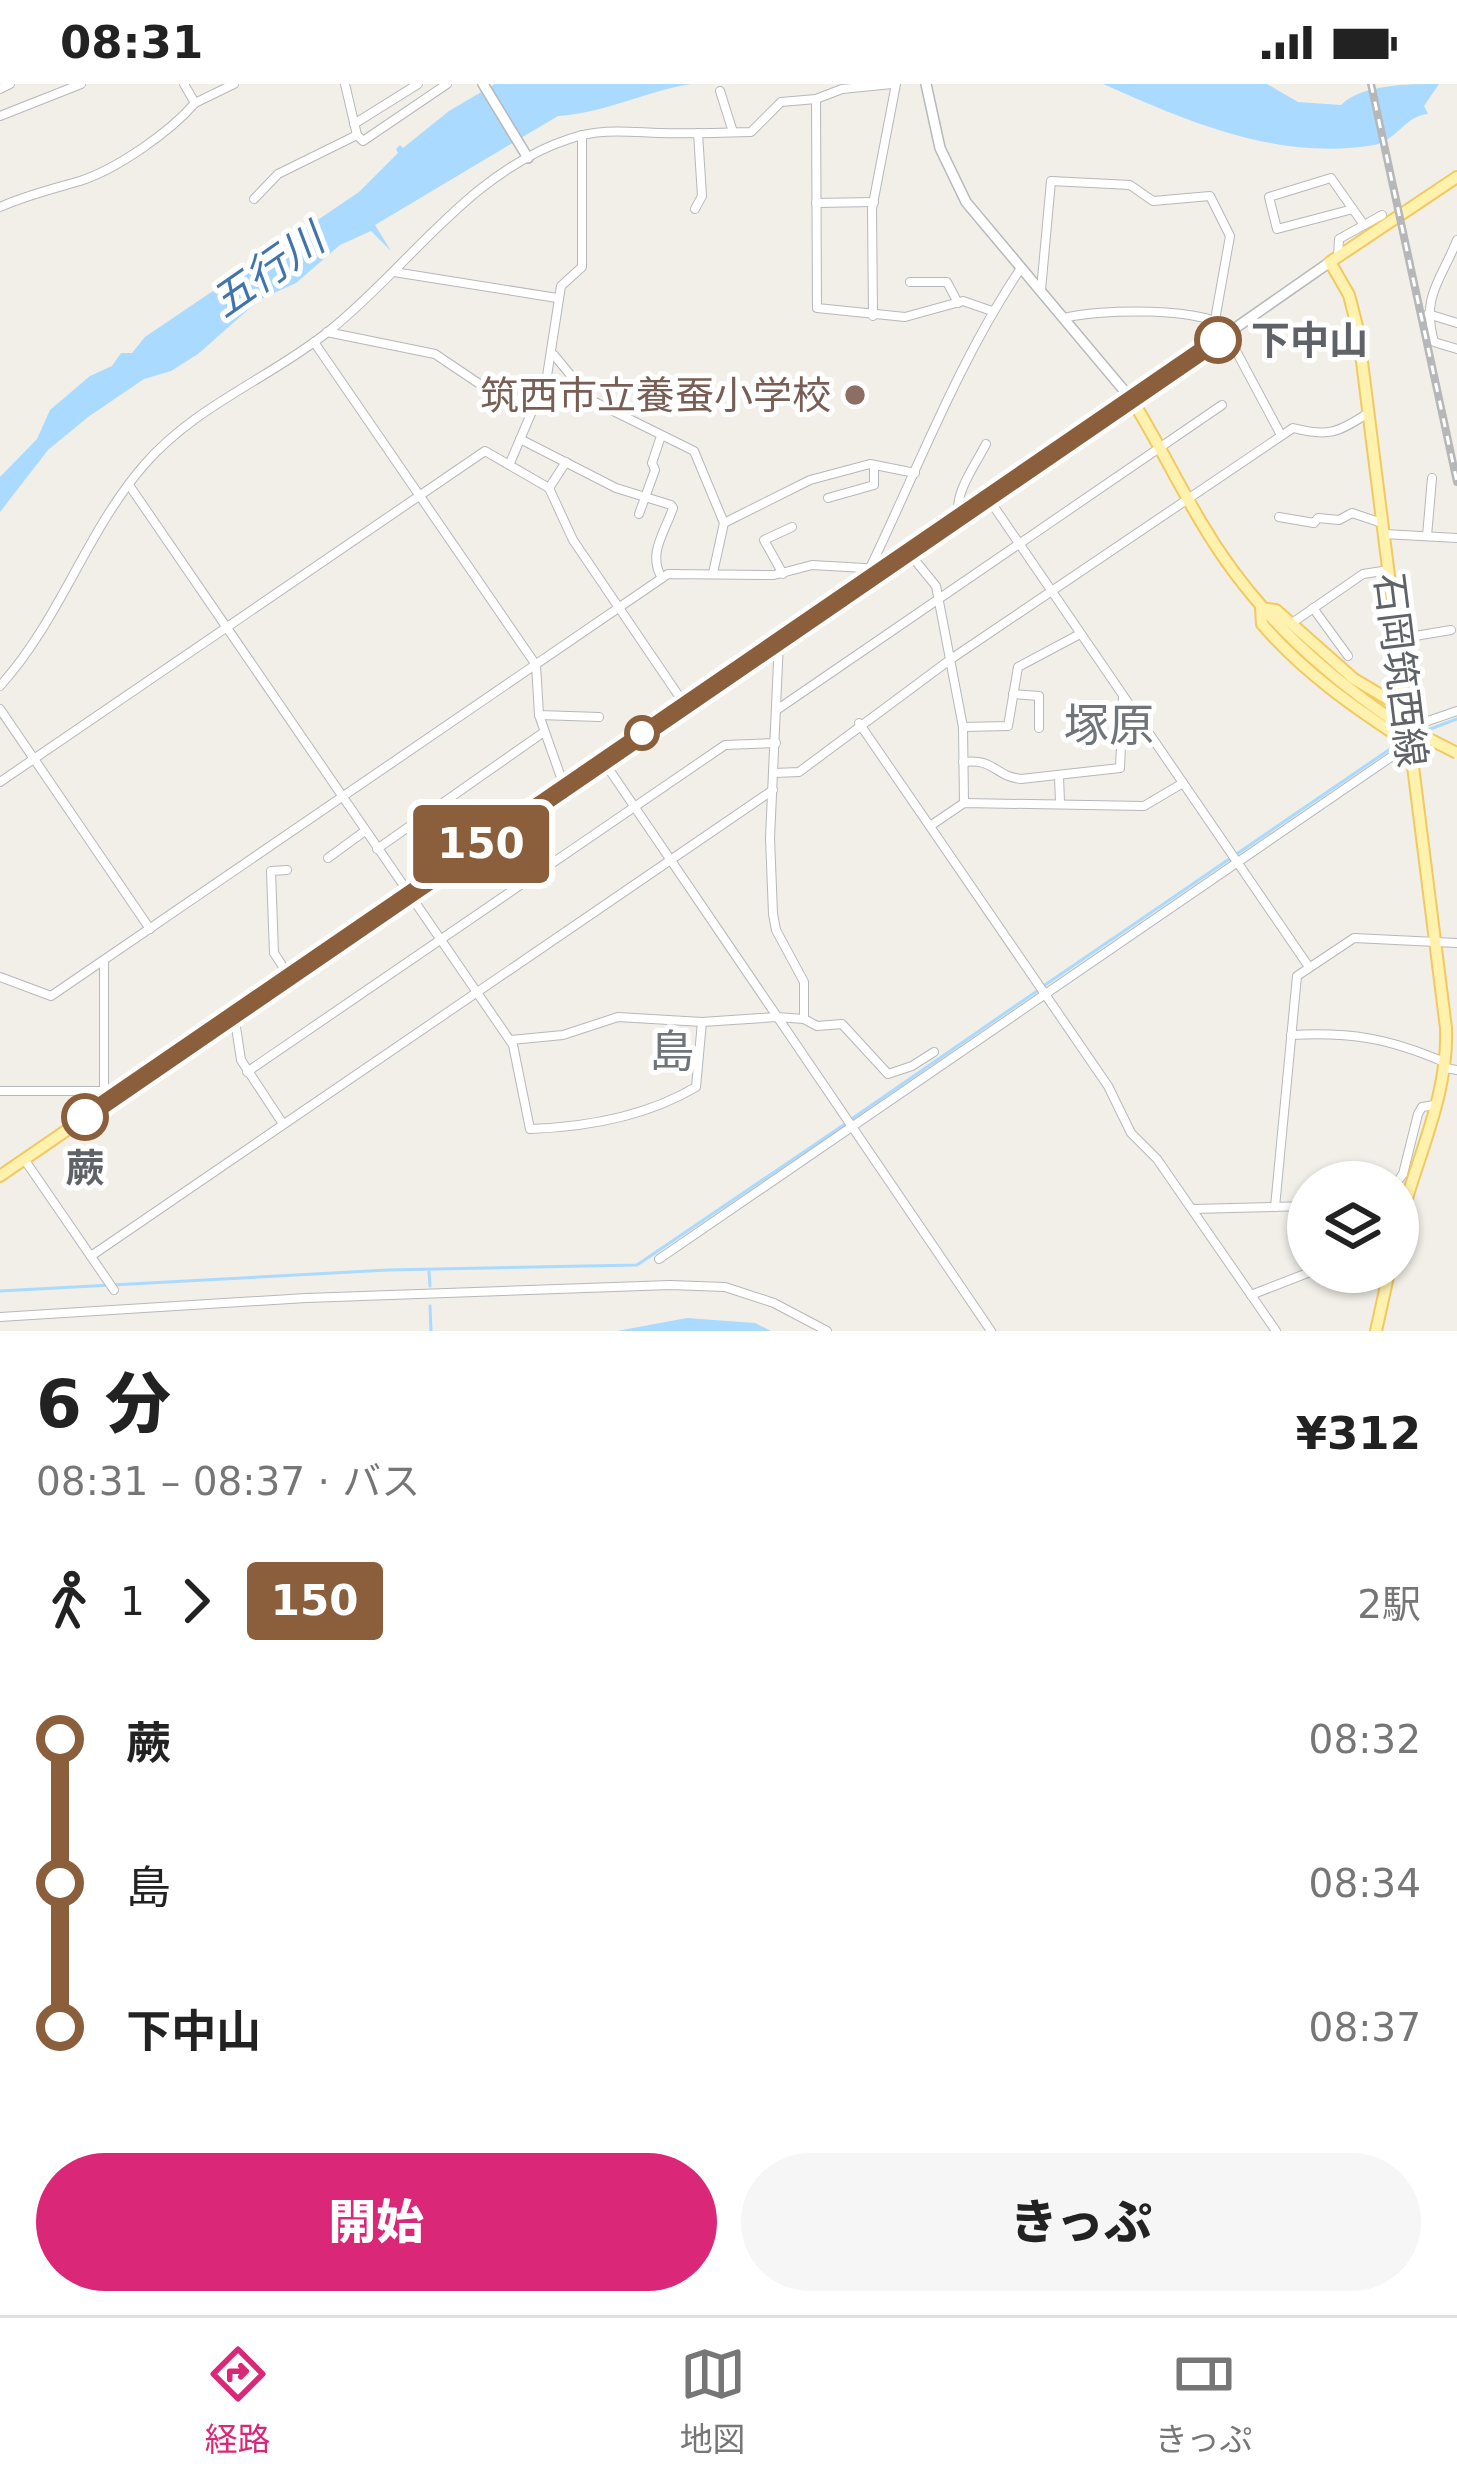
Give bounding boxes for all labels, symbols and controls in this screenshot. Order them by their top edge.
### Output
text: 08:31 [60,16,203,69]
water label: 五行川 [202,212,336,327]
marker: 下中山 [1196,318,1240,362]
place label: 下中山 [1251,318,1368,363]
place label: 筑西市立養蚕小学校 [480,373,831,418]
marker: 筑西市立養蚕小学校 [842,382,868,408]
street label: 石岡筑西線 [1366,571,1435,770]
district label: 塚原 [1064,699,1154,752]
unlabelled marker [626,717,658,749]
line badge: 150 [412,805,550,883]
text: 150 [437,819,525,868]
district label: 島 [649,1025,695,1078]
marker: 蕨 [63,1095,107,1139]
place label: 蕨 [65,1146,105,1191]
map controls [1287,1161,1419,1293]
button: layers [1287,1161,1419,1293]
text: 6 分 [36,1366,171,1443]
text: ¥312 [1296,1407,1421,1460]
text: 08:31 – 08:37 · バス [36,1459,420,1504]
icon: walk [36,1568,102,1634]
icon: forward [163,1568,229,1634]
text: 150 [271,1576,359,1625]
text: 1 [120,1579,145,1624]
text: 2駅 [1357,1582,1421,1627]
text: 蕨 [126,1717,171,1770]
text: 08:32 [1309,1717,1421,1762]
text: 島 [126,1861,171,1914]
text: 08:34 [1309,1861,1421,1906]
text: 下中山 [126,2005,261,2058]
text: 08:37 [1309,2005,1421,2050]
button: 開始 [36,2153,717,2291]
button: きっぷ [741,2153,1421,2291]
tab: 経路 [205,2341,271,2461]
tab: 地図 [680,2341,746,2461]
tab: きっぷ [1155,2341,1252,2461]

